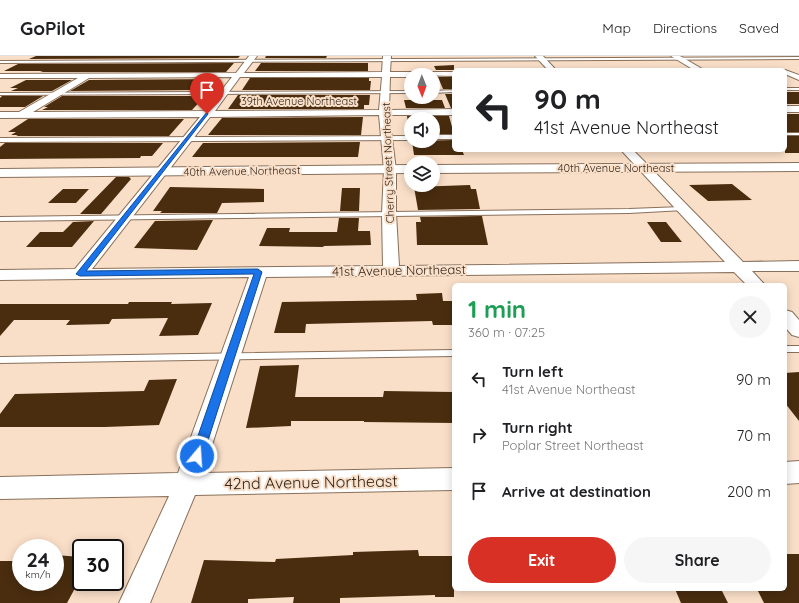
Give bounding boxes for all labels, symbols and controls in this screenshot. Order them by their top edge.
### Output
text: GoPilot [20,16,86,40]
text: Map [602,19,631,37]
text: Directions [653,19,717,37]
text: Saved [739,19,779,37]
north arrow [404,68,440,104]
map controls [404,68,440,192]
pin [190,73,224,114]
icon: arrive [196,79,218,101]
text: 90 m [534,81,601,116]
icon: left [468,84,520,136]
street label: 39th Avenue Northeast [241,94,357,108]
street label: Cherry Street Northeast [379,102,397,224]
button: sound [404,112,440,148]
text: 41st Avenue Northeast [534,116,719,139]
button: layers [404,156,440,192]
street label: 40th Avenue Northeast [558,161,675,175]
street label: 40th Avenue Northeast [184,163,301,179]
street label: 41st Avenue Northeast [332,261,466,279]
text: 1 min [468,294,526,324]
button: close [729,296,771,338]
text: 360 m · 07:25 [468,324,545,340]
text: Turn left [502,362,564,381]
icon: left [468,368,490,390]
text: 90 m [736,370,771,389]
text: 41st Avenue Northeast [502,381,636,397]
text: Turn right [502,418,573,437]
icon: right [468,424,490,446]
text: 70 m [737,426,771,445]
position arrow [176,435,218,477]
text: Poplar Street Northeast [502,437,644,453]
street label: 42nd Avenue Northeast [224,470,398,494]
icon: arrive [468,480,490,502]
text: Arrive at destination [502,482,651,501]
text: 200 m [727,482,771,501]
button: Exit [468,537,616,583]
button: Share [624,537,771,583]
speed limit sign: 30 [72,539,124,591]
text: 24 [26,547,50,572]
text: km/h [25,568,51,581]

